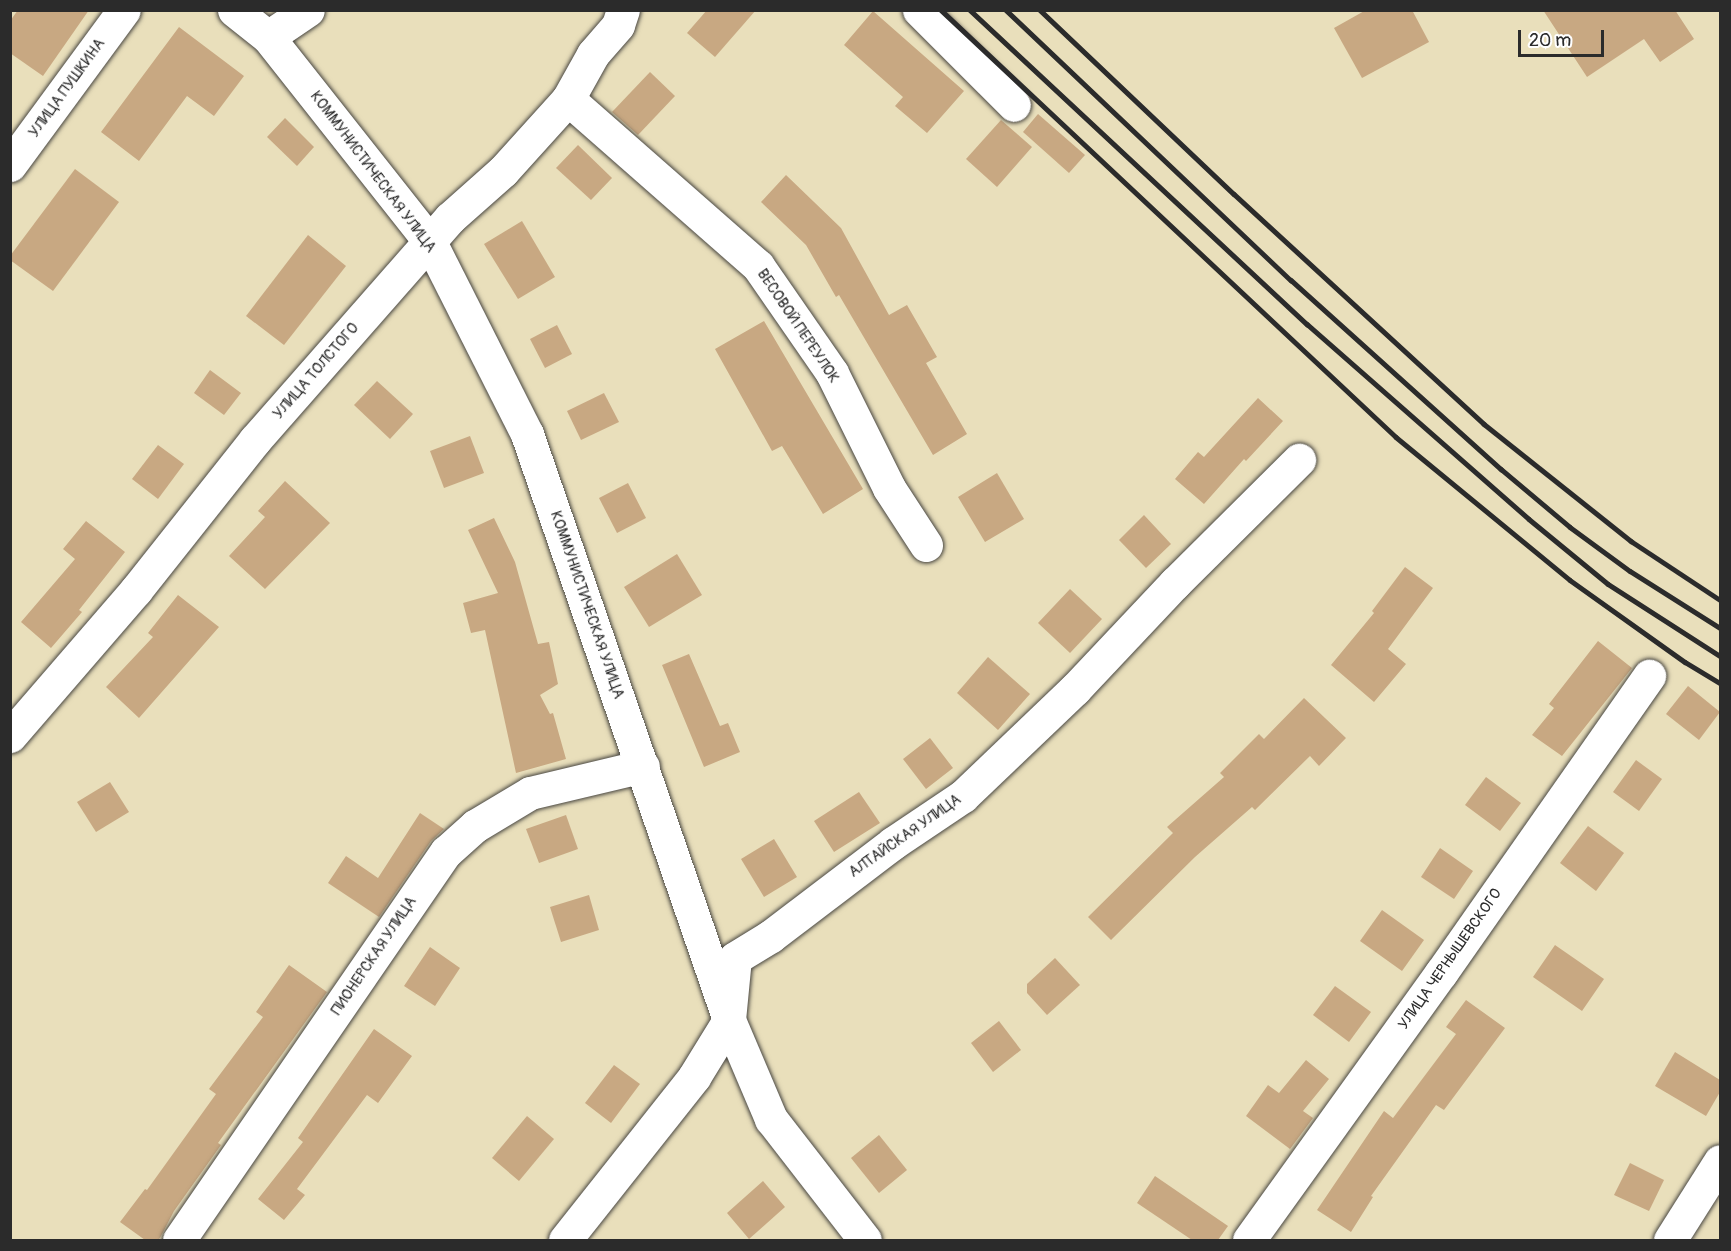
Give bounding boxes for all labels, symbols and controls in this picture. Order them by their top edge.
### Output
scale bar [1521,18,1606,56]
text: 20 m [1529,29,1571,52]
street label: УЛИЦА ПУШКИНА [25,35,109,141]
street label: КОММУНИСТИЧЕСКАЯ УЛИЦА [306,88,440,256]
street label: ВЕСОВОЙ ПЕРЕУЛОК [753,266,843,386]
street label: УЛИЦА ТОЛСТОГО [269,319,363,423]
street label: КОММУНИСТИЧЕСКАЯ УЛИЦА [546,509,628,701]
street label: АЛТАЙСКАЯ УЛИЦА [845,791,965,881]
street label: УЛИЦА ЧЕРНЫШЕВСКОГО [1394,885,1506,1033]
street label: ПИОНЕРСКАЯ УЛИЦА [328,893,420,1019]

